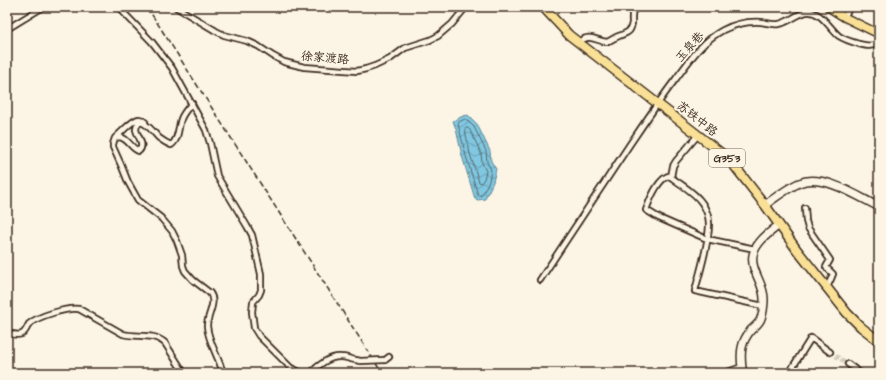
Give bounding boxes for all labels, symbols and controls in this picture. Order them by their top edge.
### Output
street label: 玉泉巷 [672,28,708,66]
street label: 徐家渡路 [300,47,350,69]
street label: 苏铁中路 [673,98,721,140]
road number: G353 [709,149,745,167]

